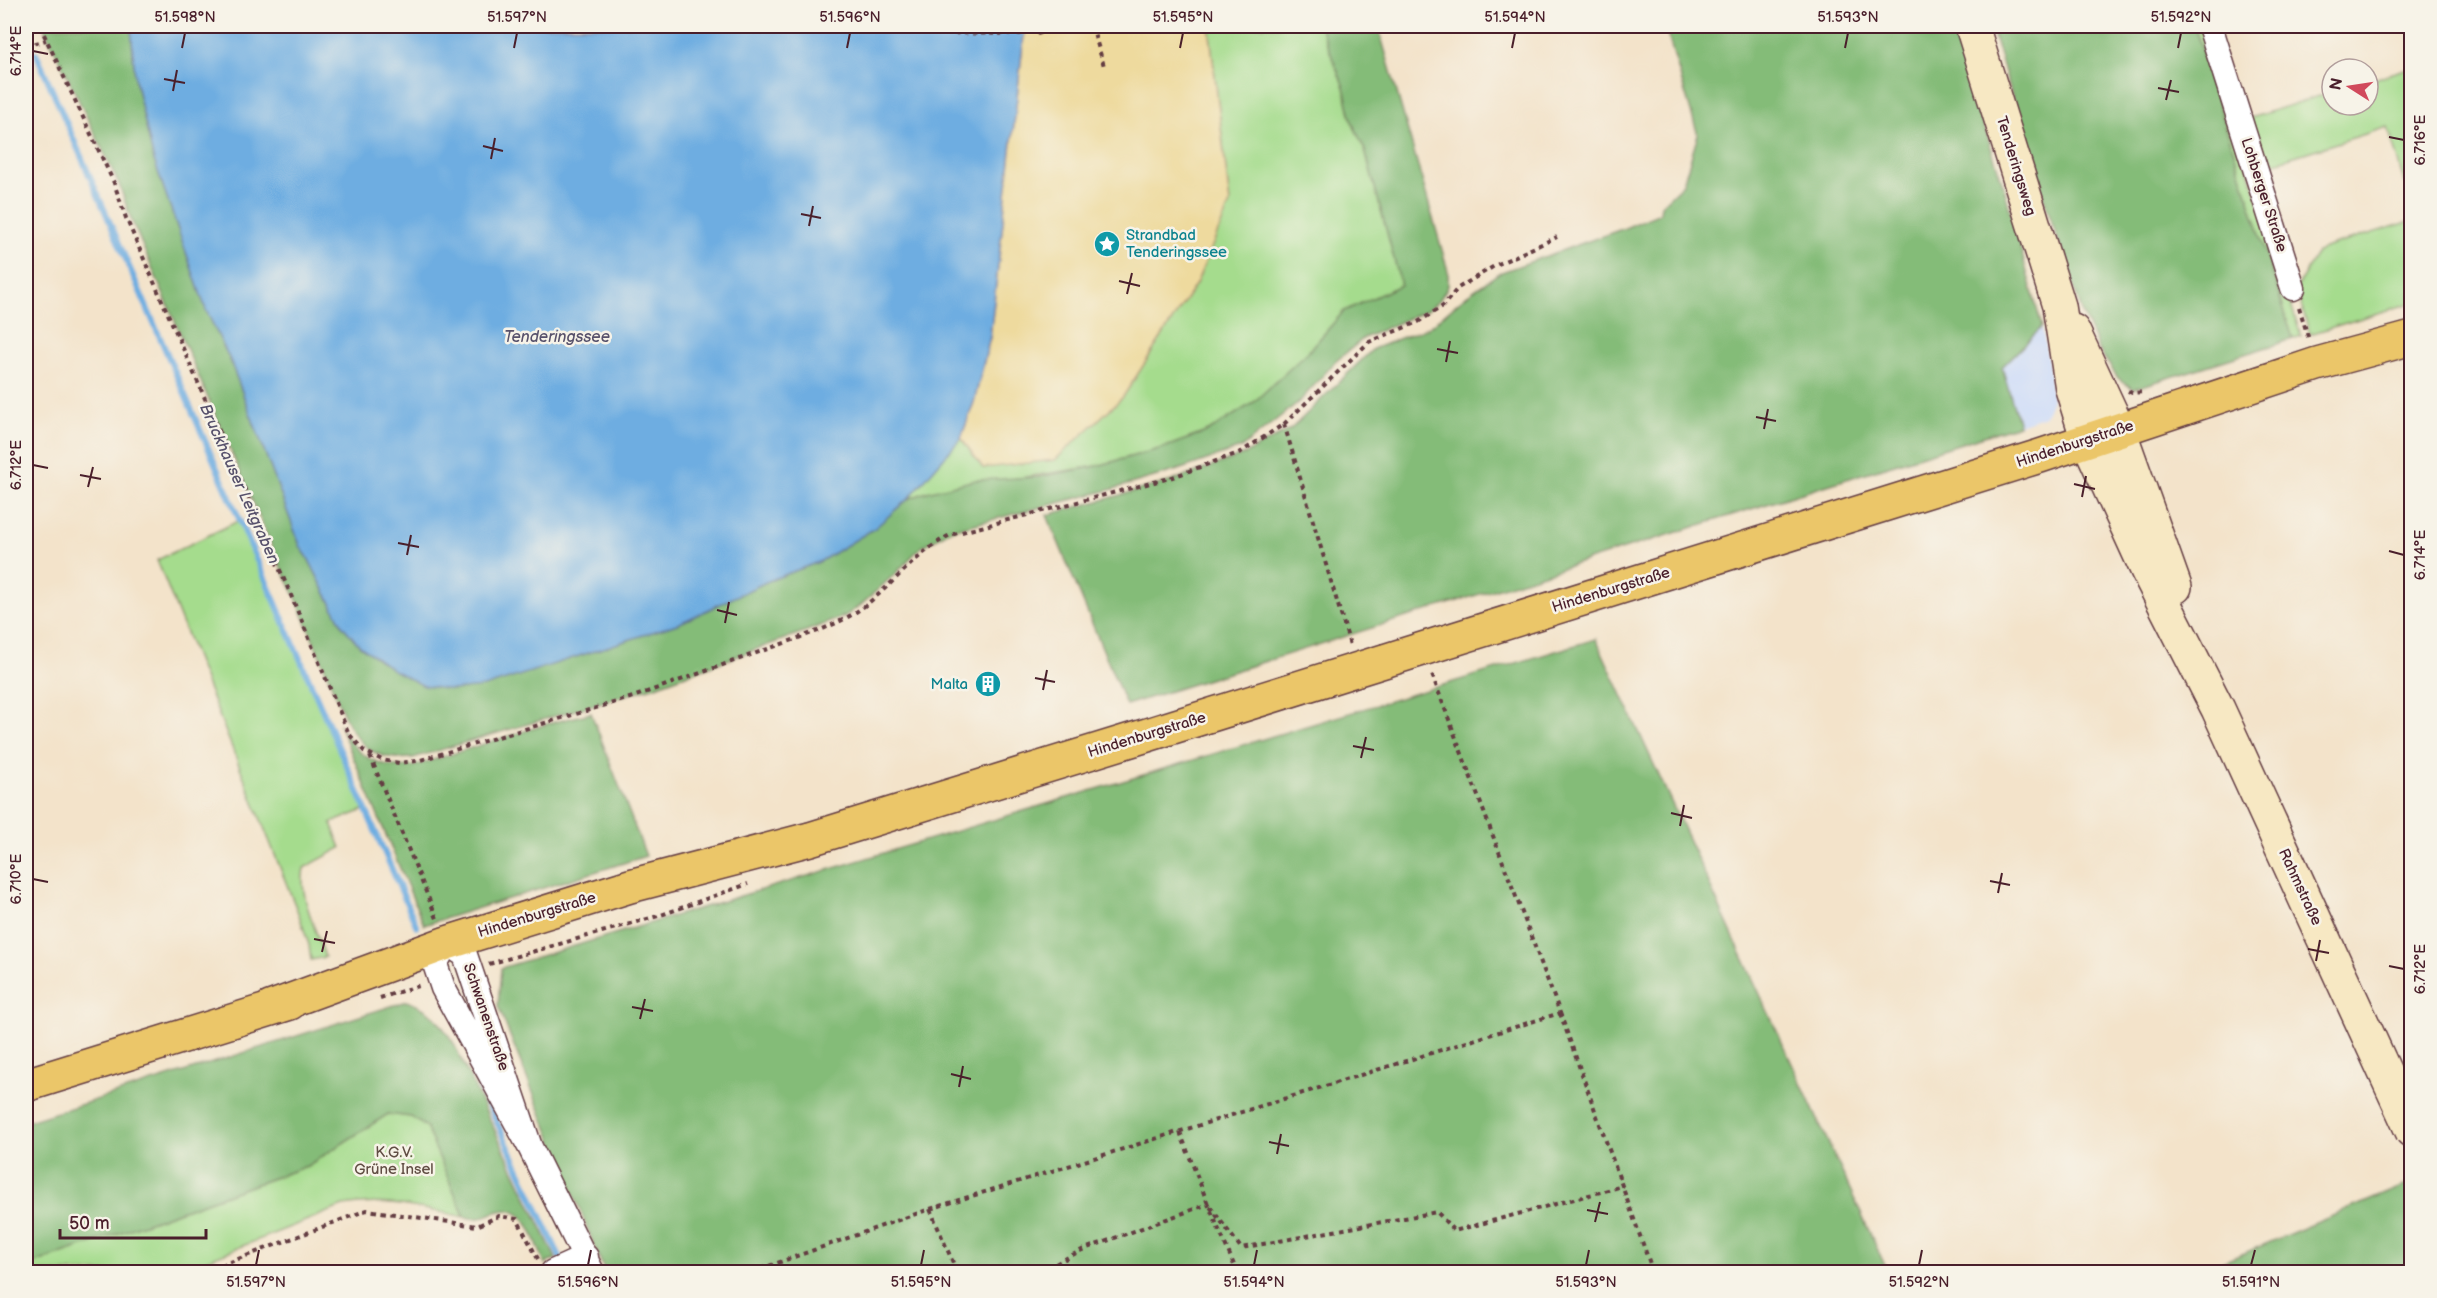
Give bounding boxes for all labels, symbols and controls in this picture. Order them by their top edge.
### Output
text: 51.598°N [154,8,216,27]
text: 51.597°N [487,8,547,27]
text: 51.596°N [819,8,881,27]
text: 51.595°N [1152,8,1214,27]
text: 51.594°N [1484,8,1546,27]
text: 51.593°N [1817,8,1879,27]
text: 51.592°N [2150,8,2212,27]
text: 6.714°E [7,26,26,76]
north arrow [2320,57,2380,117]
text: N [2326,76,2347,92]
street label: Tenderingsweg [1992,114,2040,218]
text: 6.716°E [2411,114,2430,165]
street label: Lohberger Straße [2237,136,2291,255]
place label: Strandbad Tenderingssee [1126,226,1227,262]
place icon: Strandbad Tenderingssee [1092,229,1122,259]
water label: Tenderingssee [504,328,610,347]
water label: Bruckhauser Leitgraben [195,401,283,567]
street label: Hindenburgstraße [2014,416,2136,472]
text: 6.712°E [7,440,26,490]
text: 6.714°E [2411,530,2430,580]
street label: Hindenburgstraße [1550,563,1672,617]
building icon: Malta [973,669,1003,699]
place label: Malta [931,675,968,694]
street label: Hindenburgstraße [1086,708,1208,762]
street label: Rahmstraße [2274,845,2326,929]
text: 6.710°E [7,853,26,904]
street label: Hindenburgstraße [476,888,598,942]
text: 6.712°E [2411,944,2430,994]
street label: Schwanenstraße [459,961,513,1073]
park label: K.G.V. Grüne Insel [354,1143,434,1179]
scale bar [60,1202,206,1240]
text: 50 m [69,1213,110,1234]
text: 51.597°N [226,1273,286,1292]
text: 51.596°N [557,1273,619,1292]
text: 51.595°N [890,1273,952,1292]
text: 51.594°N [1223,1273,1285,1292]
text: 51.593°N [1555,1273,1617,1292]
text: 51.592°N [1888,1273,1950,1292]
text: 51.591°N [2222,1273,2280,1292]

